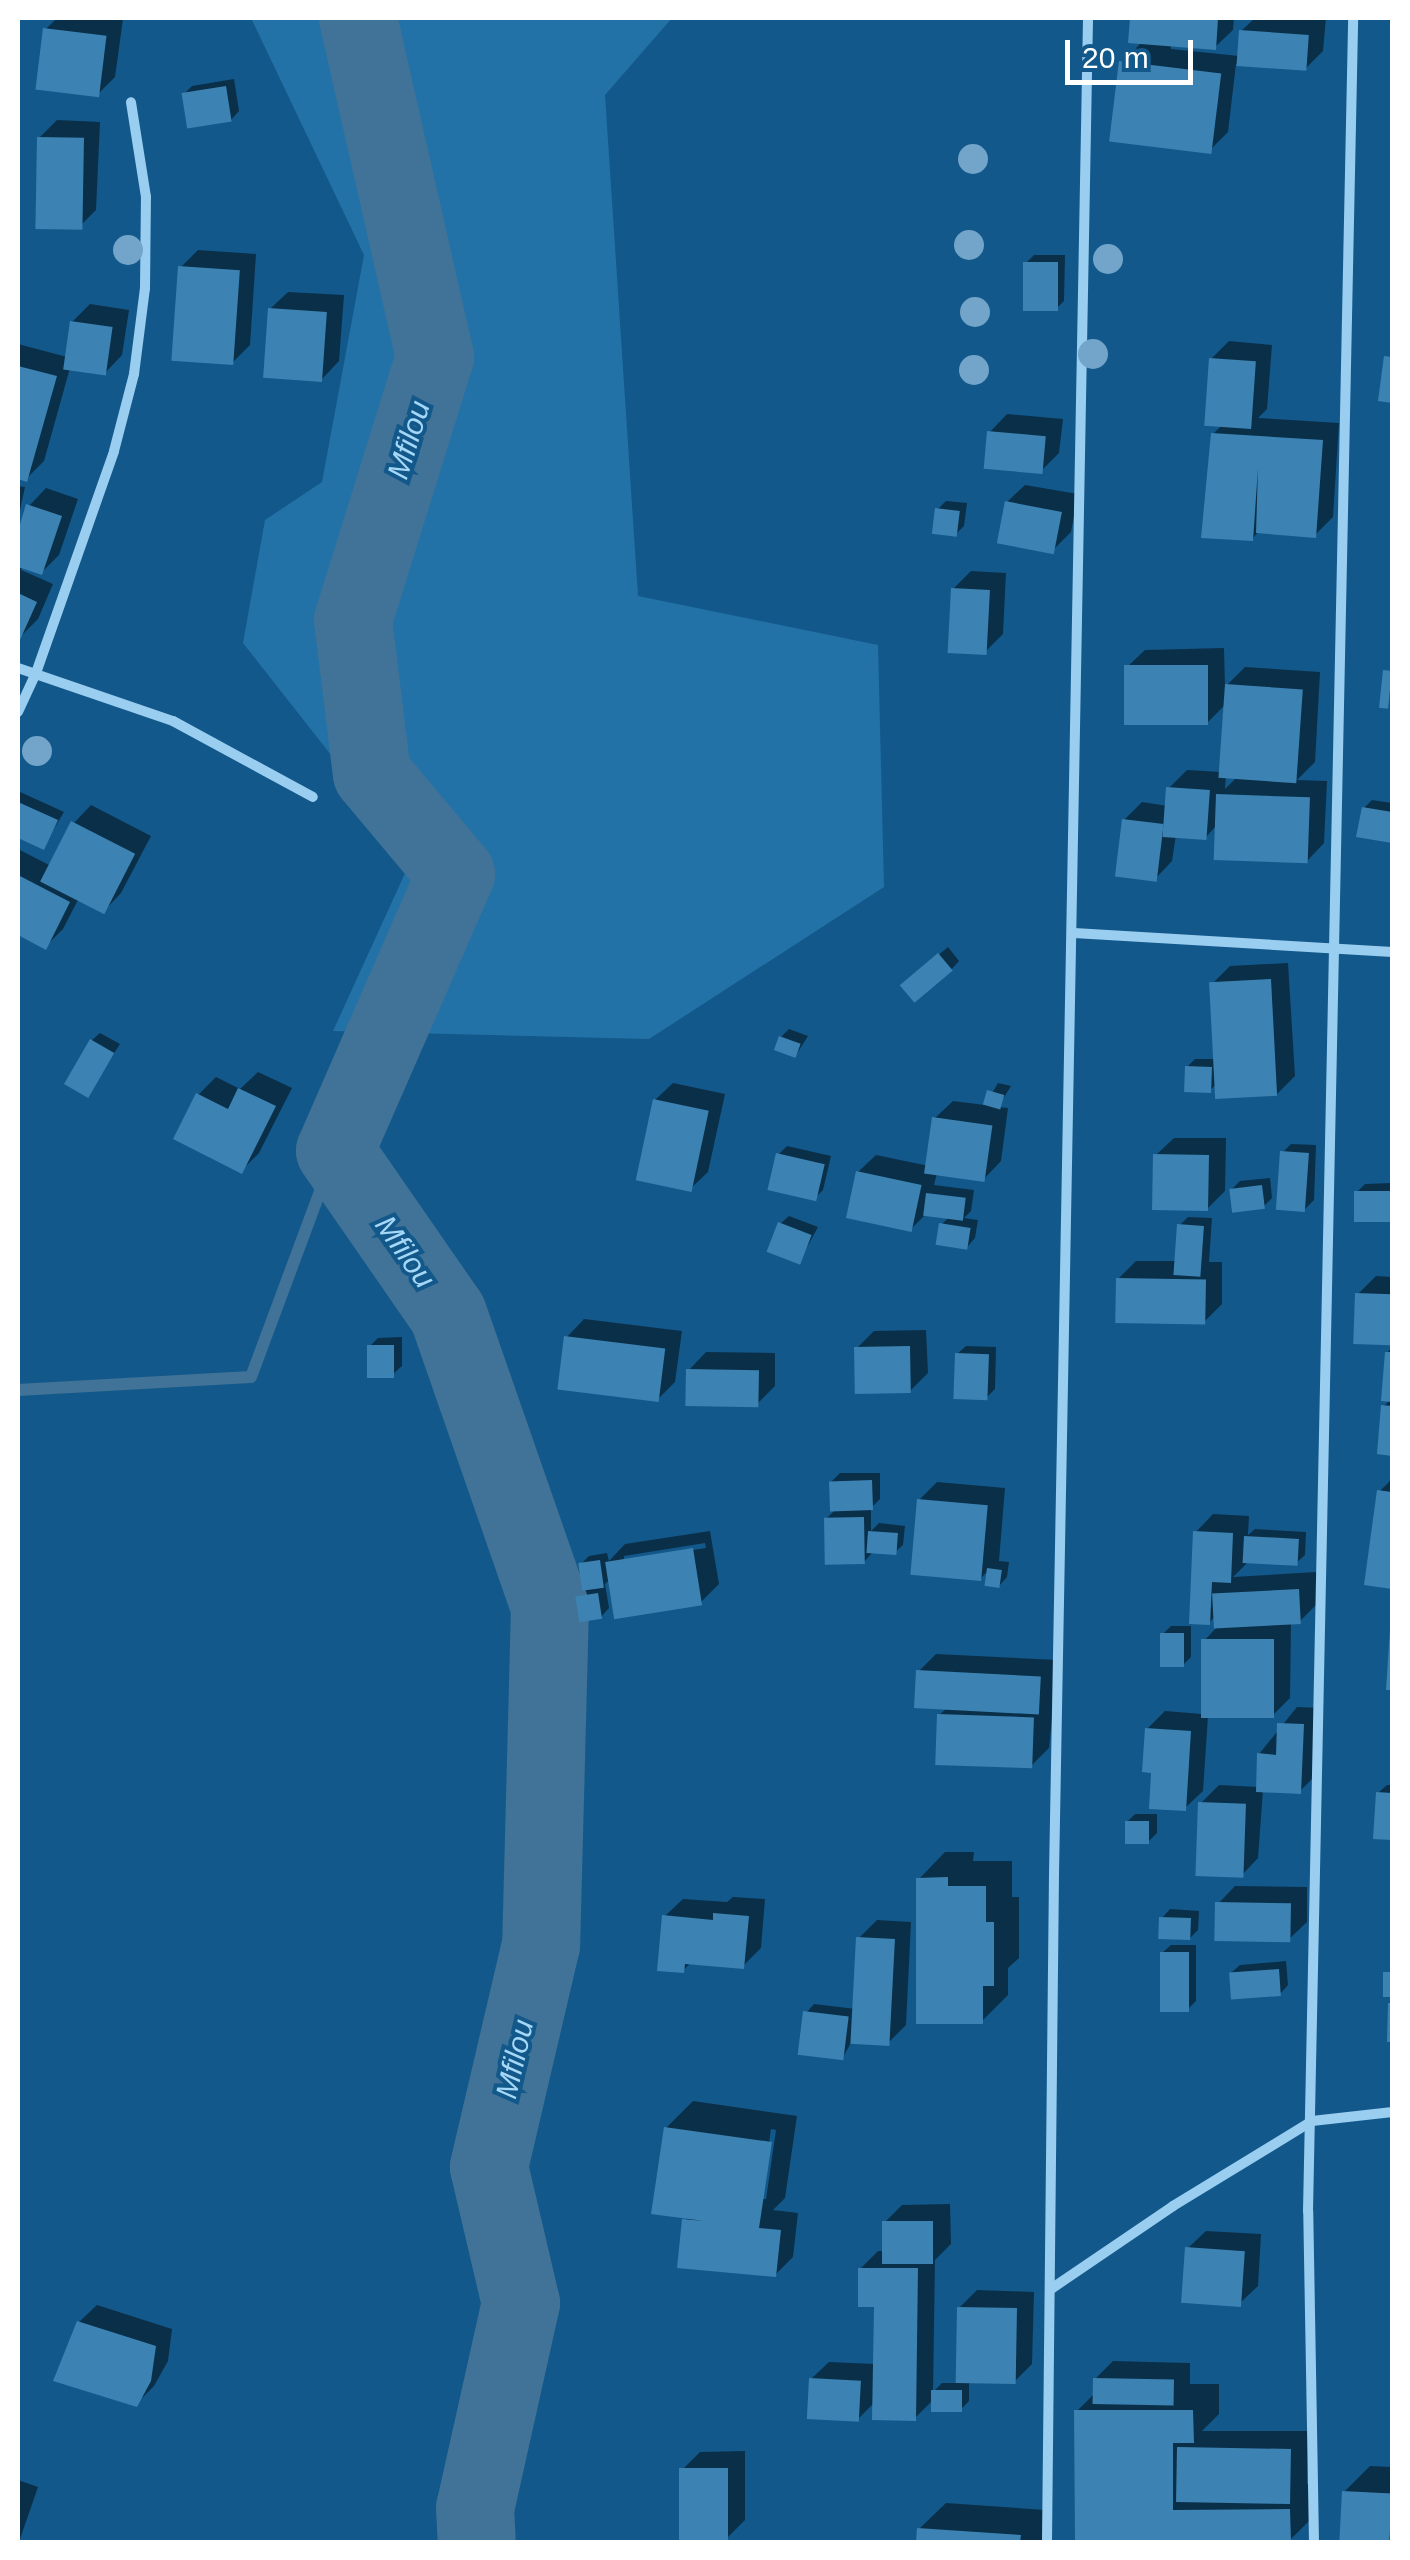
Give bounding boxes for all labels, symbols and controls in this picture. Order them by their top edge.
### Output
scale bar [1070,20,1198,82]
text: 20 m [1082,41,1149,74]
water label: Mfilou [380,396,438,484]
water label: Mfilou [367,1209,443,1295]
water label: Mfilou [488,2016,542,2102]

